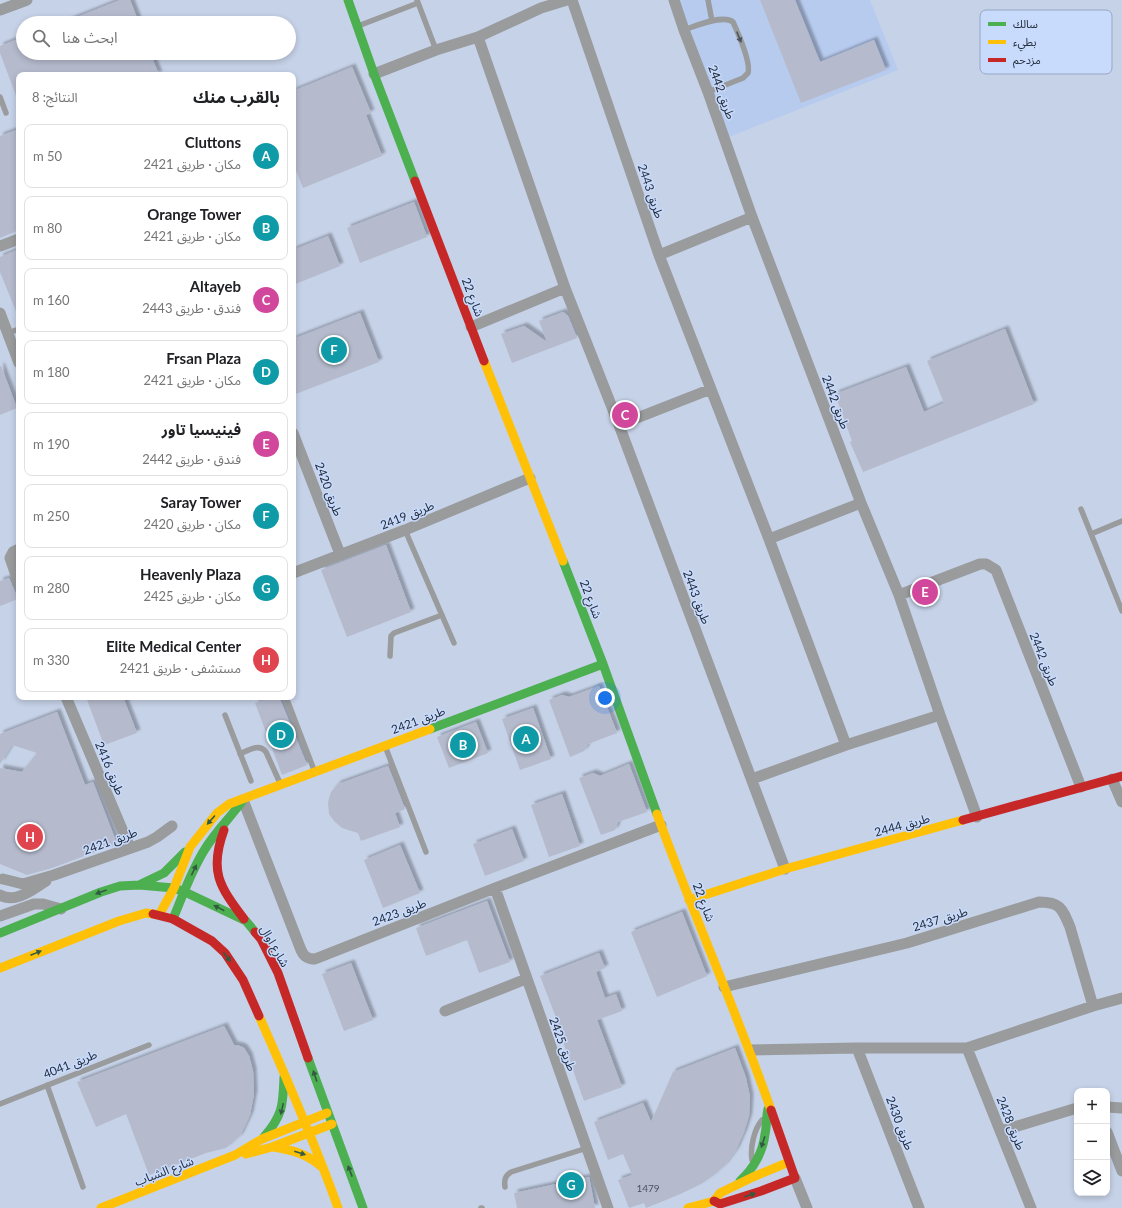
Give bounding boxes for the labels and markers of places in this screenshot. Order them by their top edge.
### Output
pin: F [321,335,347,365]
pin: C [612,400,638,430]
pin: E [912,577,938,607]
pin: D [268,720,294,750]
pin: A [513,724,539,754]
pin: B [450,730,476,760]
pin: H [17,822,43,852]
pin: G [558,1170,584,1200]

